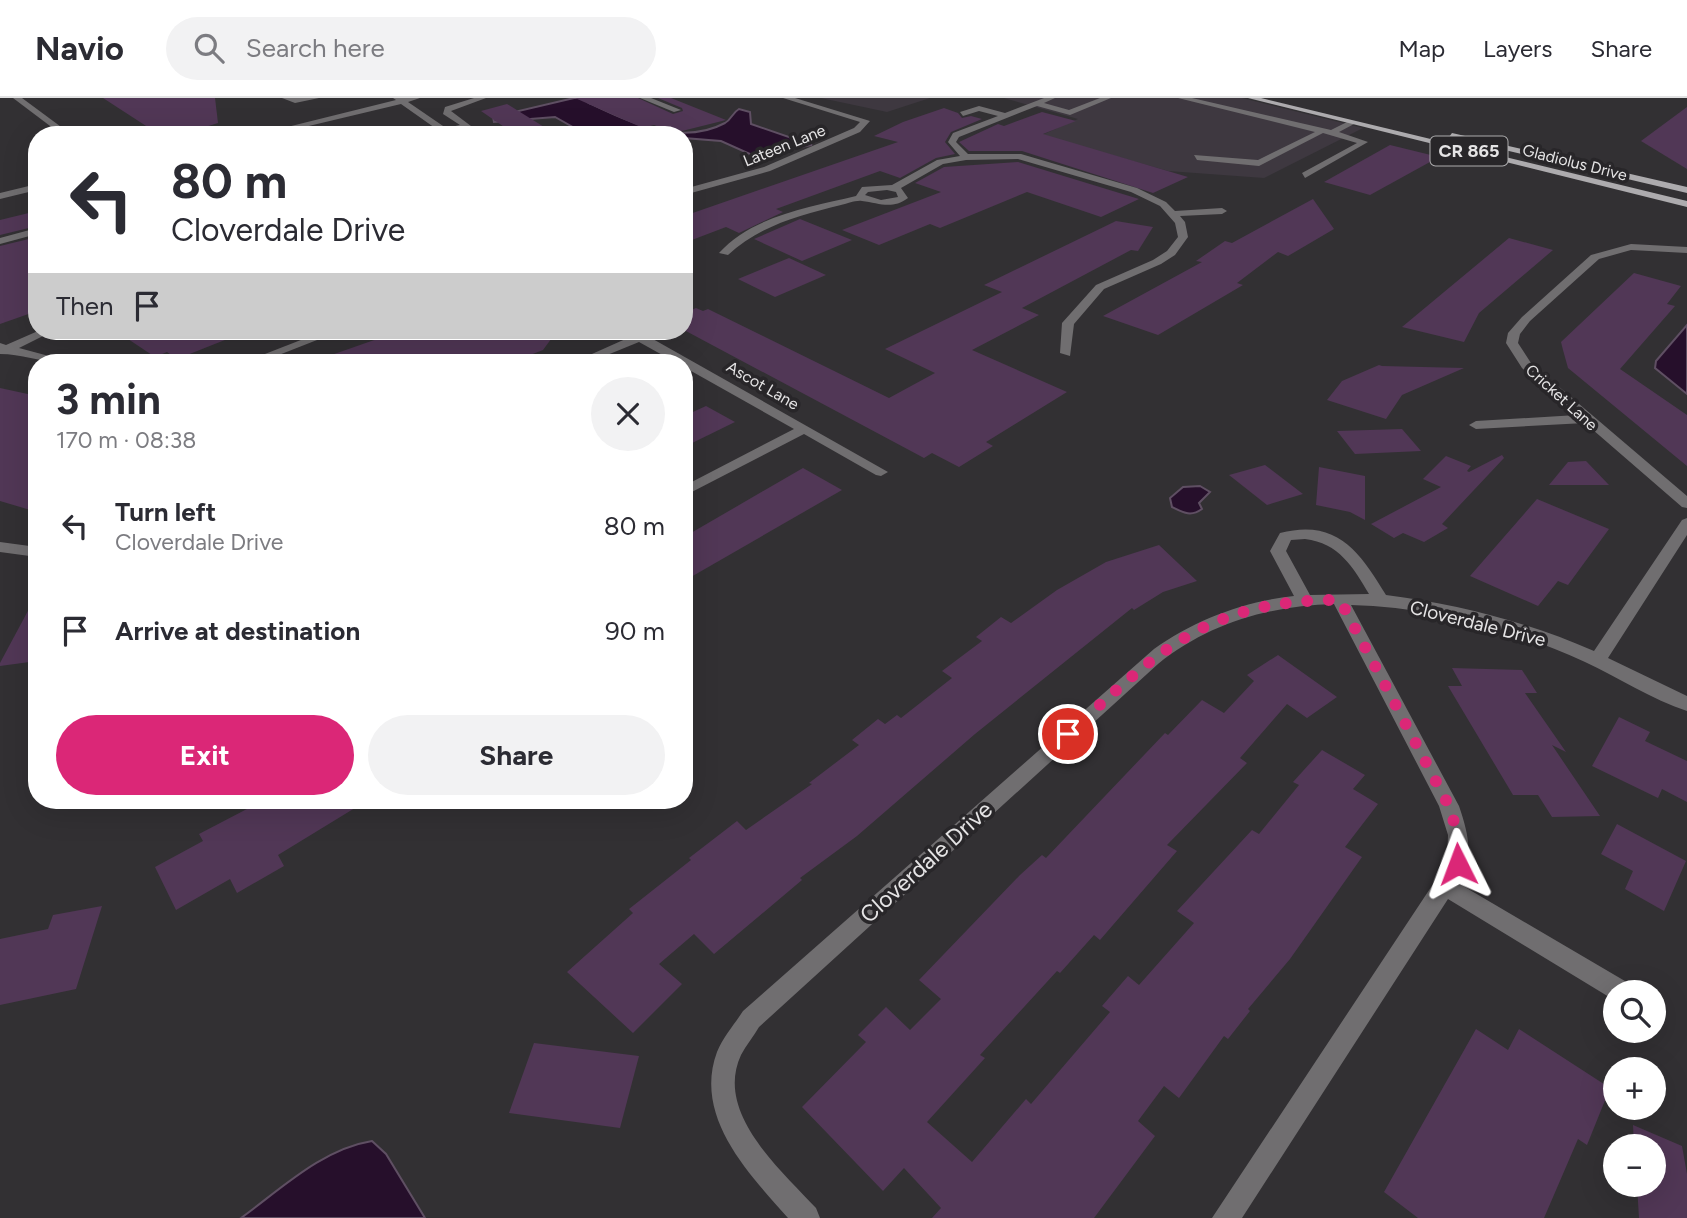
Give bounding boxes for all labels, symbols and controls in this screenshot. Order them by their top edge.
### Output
search box [166,17,656,80]
text: Navio [35,29,124,68]
icon: search [190,29,228,67]
text: Search here [246,32,385,64]
text: Map [1398,34,1445,63]
text: Layers [1483,34,1552,63]
text: Share [1590,34,1652,63]
street label: Lateen Lane [740,120,828,171]
road number: CR 865 [1430,136,1508,166]
street label: Gladiolus Drive [1521,140,1629,185]
text: 80 m [171,151,287,210]
icon: left [56,154,147,245]
text: Cloverdale Drive [171,211,405,249]
icon: arrive [128,287,166,325]
text: Then [56,290,114,322]
street label: Ascot Lane [723,357,803,414]
street label: Cricket Lane [1522,360,1602,435]
text: 3 min [56,374,161,425]
button: close [591,377,665,451]
text: 170 m · 08:38 [56,426,196,454]
text: Turn left [115,496,216,528]
icon: left [56,507,94,545]
text: 80 m [604,510,665,542]
text: Cloverdale Drive [115,528,283,556]
street label: Cloverdale Drive [1408,595,1548,651]
icon: arrive [56,612,94,650]
text: Arrive at destination [115,615,360,647]
text: 90 m [605,615,665,647]
pin [1038,704,1098,764]
button: Exit [56,715,354,795]
button: Share [368,715,665,795]
icon: arrive [1049,715,1087,753]
street label: Cloverdale Drive [854,795,998,929]
position arrow [1421,827,1495,901]
map controls [1603,980,1666,1197]
button: search [1603,980,1666,1043]
button: + [1603,1057,1666,1120]
button: − [1603,1134,1666,1197]

